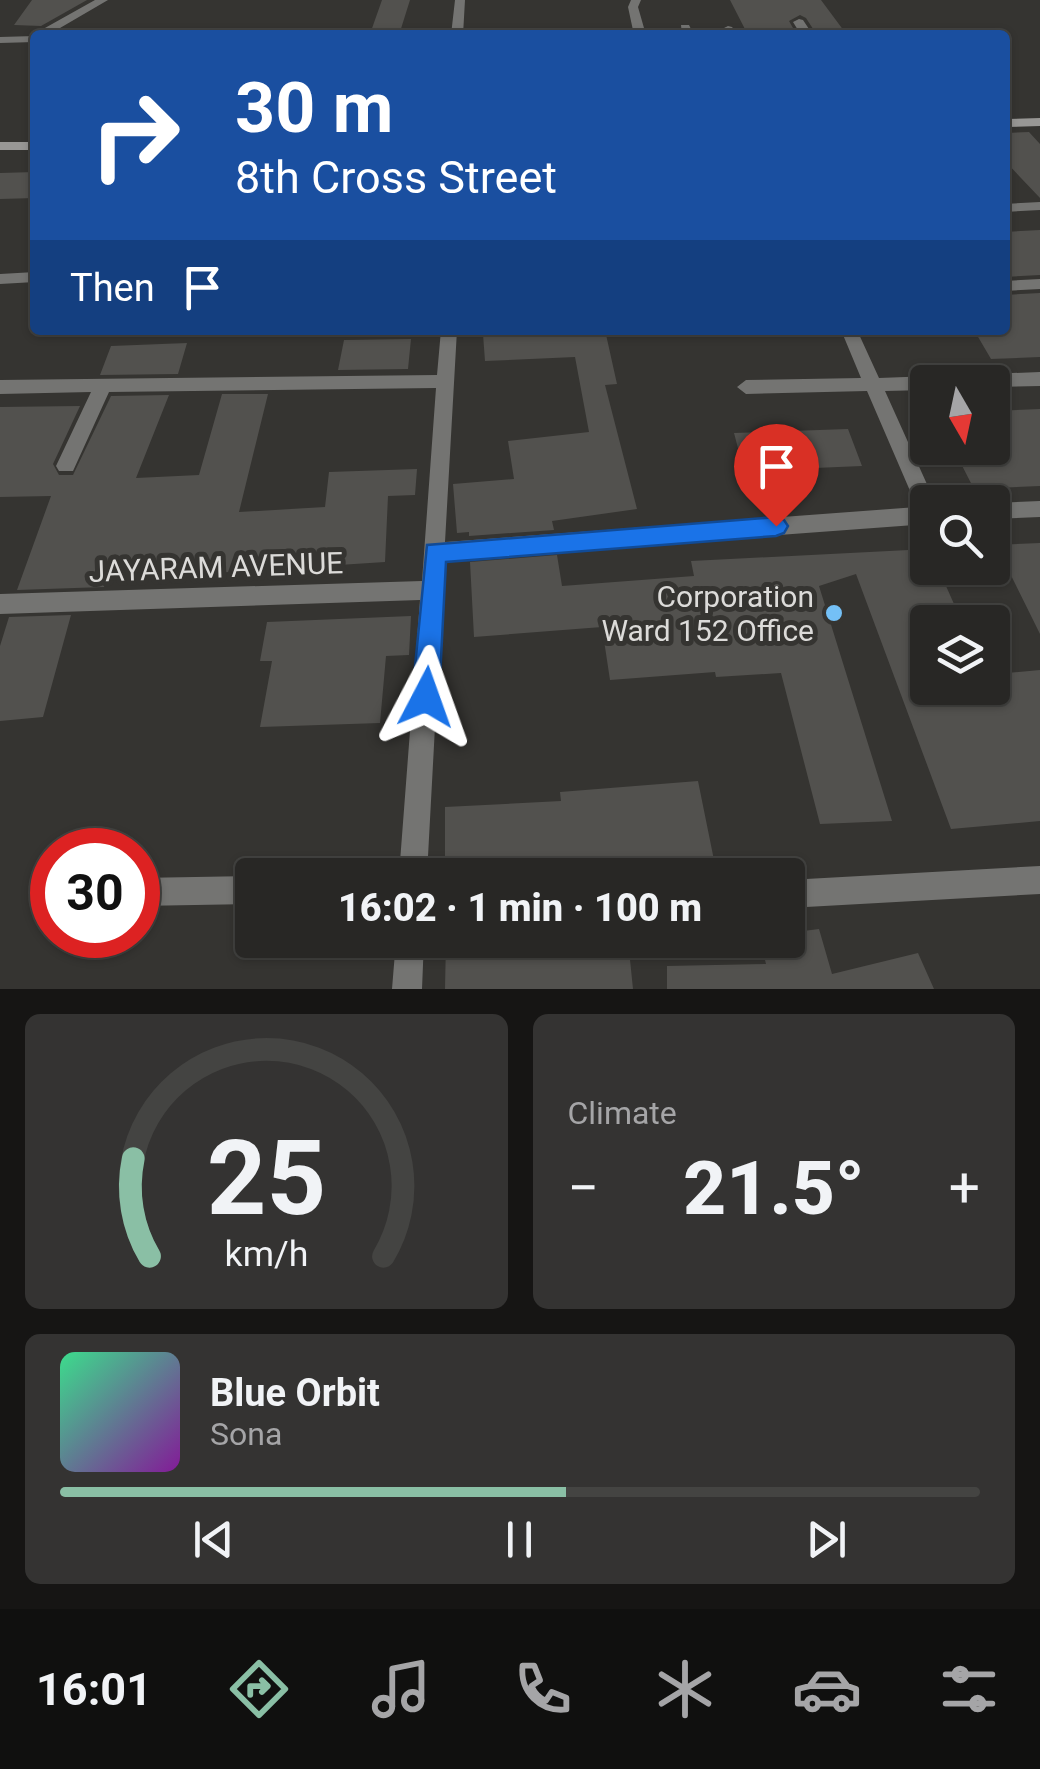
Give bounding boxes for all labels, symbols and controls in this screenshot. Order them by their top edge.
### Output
text: 30 m [235,67,393,149]
icon: right [70,70,200,200]
text: 8th Cross Street [235,151,557,204]
icon: arrive [175,260,230,315]
text: Then [70,266,155,310]
north arrow [910,365,1010,465]
map controls [910,365,1010,705]
pin [734,424,819,527]
icon: arrive [749,439,804,494]
button: search [910,485,1010,585]
street label: JAYARAM AVENUE [88,545,344,589]
place label: Corporation Ward 152 Office [601,579,814,648]
marker: Corporation Ward 152 Office [823,602,845,624]
button: layers [910,605,1010,705]
position arrow [374,645,478,749]
speed limit sign: 30 [30,828,160,958]
text: 16:02 · 1 min · 100 m [338,886,702,930]
text: Climate [568,1094,677,1132]
text: 25 [207,1118,326,1239]
text: 21.5° [683,1144,865,1232]
text: − [568,1156,599,1220]
text: + [949,1156,980,1220]
text: km/h [224,1233,308,1275]
text: Blue Orbit [210,1371,380,1415]
text: Sona [210,1415,282,1453]
icon: previous [186,1512,241,1567]
icon: pause [492,1512,547,1567]
icon: next [799,1512,854,1567]
icon: directions [224,1654,294,1724]
icon: music [366,1654,436,1724]
icon: phone [508,1654,578,1724]
icon: climate [650,1654,720,1724]
icon: car [792,1654,862,1724]
icon: filters [934,1654,1004,1724]
text: 16:01 [36,1663,152,1716]

